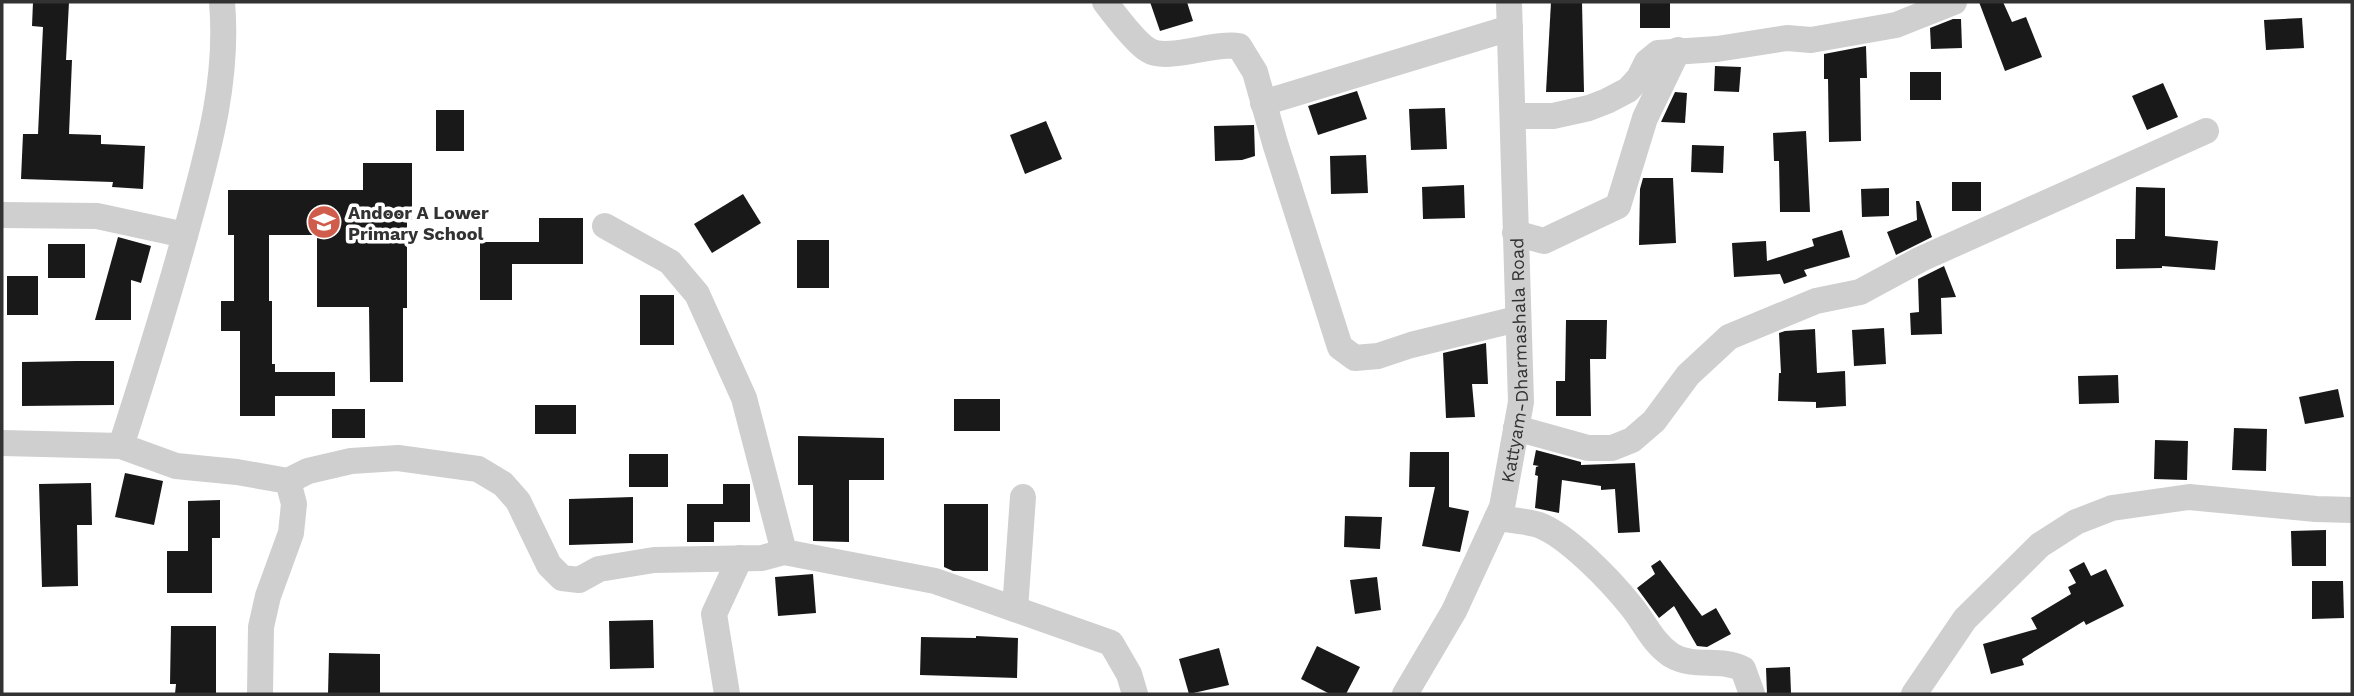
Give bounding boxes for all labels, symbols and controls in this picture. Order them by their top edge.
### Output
place label: Andoor A Lower Primary School [348,202,489,244]
school or university icon: Andoor A Lower Primary School [305,203,343,241]
street label: Kattyam-Dharmashala Road [1496,237,1532,484]

